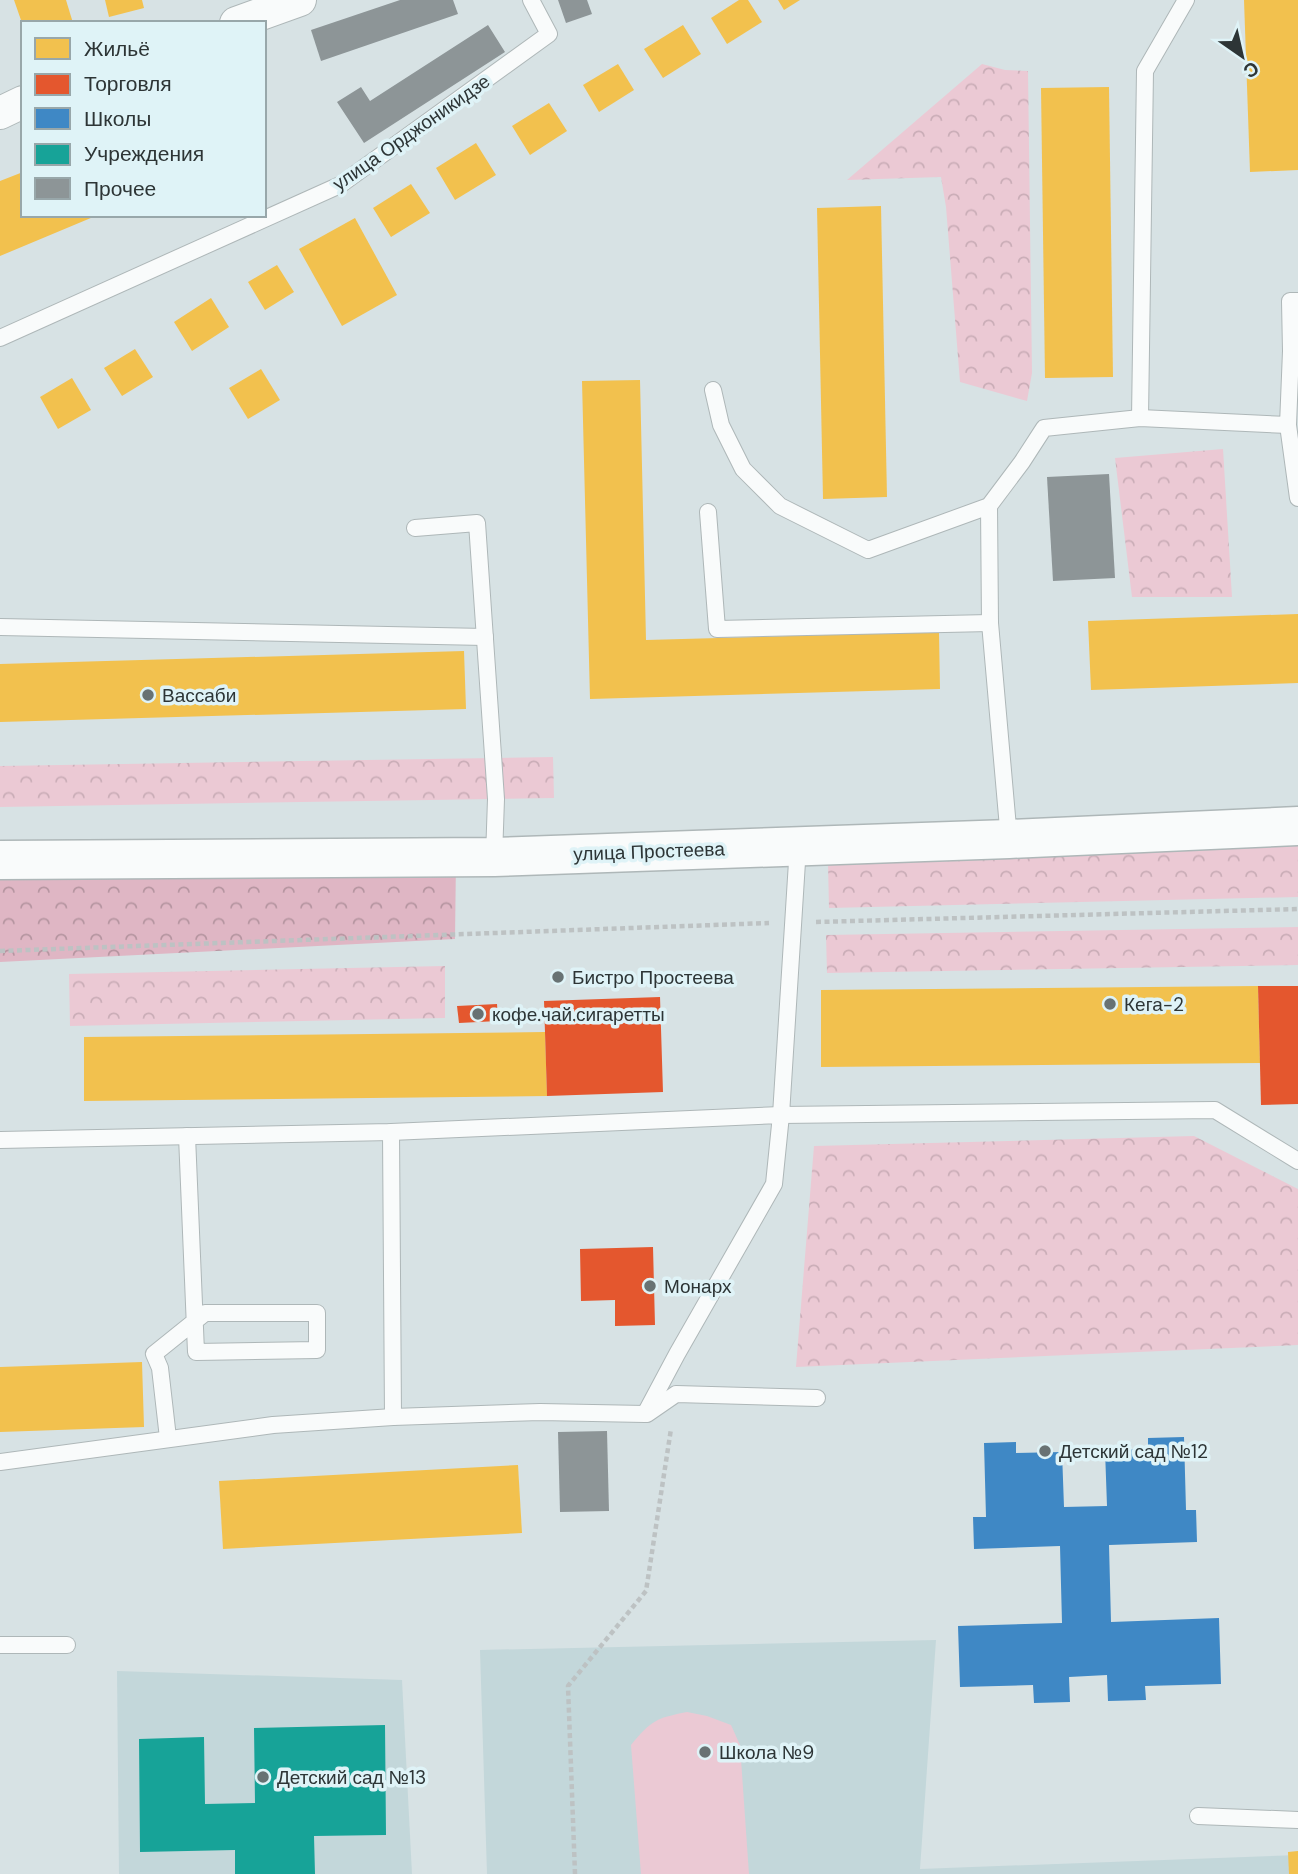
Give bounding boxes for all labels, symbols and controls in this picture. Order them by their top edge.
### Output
legend [21,21,266,217]
north arrow [1207,21,1277,91]
text: Жильё [84,35,150,63]
text: С [1238,55,1264,84]
street label: улица Орджоникидзе [328,69,495,196]
text: Торговля [84,70,172,98]
text: Школы [84,105,151,133]
text: Учреждения [84,140,204,168]
text: Прочее [84,175,156,203]
place label: Вассаби [162,683,236,708]
marker: Вассаби [140,687,156,703]
street label: улица Простеева [573,836,726,867]
place label: Бистро Простеева [572,965,734,990]
marker: Бистро Простеева [550,969,566,985]
place label: Кега-2 [1124,992,1184,1017]
marker: Кега-2 [1102,996,1118,1012]
place label: кофе.чай.сигаретты [492,1002,665,1027]
marker: кофе.чай.сигаретты [470,1006,486,1022]
place label: Монарх [664,1274,732,1299]
marker: Монарх [642,1278,658,1294]
place label: Детский сад №12 [1059,1439,1208,1464]
marker: Детский сад №12 [1037,1443,1053,1459]
place label: Школа №9 [719,1740,814,1765]
marker: Школа №9 [697,1744,713,1760]
place label: Детский сад №13 [277,1765,426,1790]
marker: Детский сад №13 [255,1769,271,1785]

